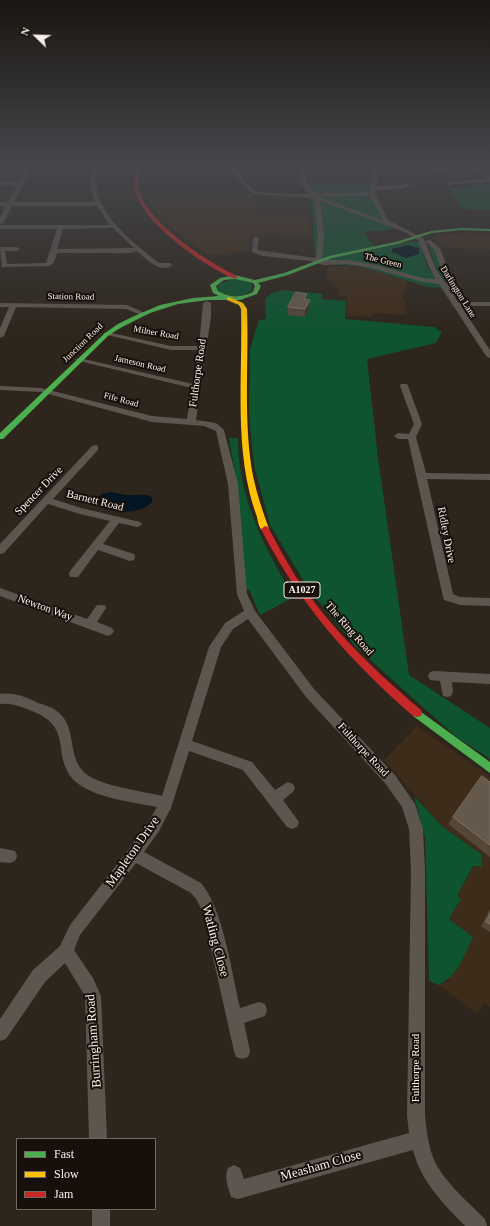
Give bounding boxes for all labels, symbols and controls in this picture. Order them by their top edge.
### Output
north arrow [16,16,56,56]
text: N [18,25,32,37]
street label: The Green [363,251,403,271]
street label: Darlington Lane [438,264,478,320]
street label: Station Road [48,291,94,303]
street label: Junction Road [61,321,105,365]
street label: Milner Road [133,324,179,342]
street label: Fulthorpe Road [187,338,209,408]
street label: Jameson Road [113,353,167,375]
street label: Fife Road [102,390,140,410]
street label: Spencer Drive [12,464,66,518]
street label: Barnett Road [65,488,125,514]
street label: Ridley Drive [434,506,458,564]
road number: A1027 [284,582,320,598]
street label: Newton Way [16,592,74,624]
street label: The Ring Road [322,599,376,659]
street label: Fulthorpe Road [335,720,391,780]
street label: Mapleton Drive [103,814,163,890]
street label: Watling Close [198,903,232,979]
street label: Burringham Road [83,994,105,1088]
street label: Fulthorpe Road [409,1034,423,1102]
legend [16,1138,156,1210]
text: Fast [54,1147,74,1161]
street label: Measham Close [279,1147,363,1185]
text: Slow [54,1167,79,1181]
text: Jam [54,1187,73,1201]

